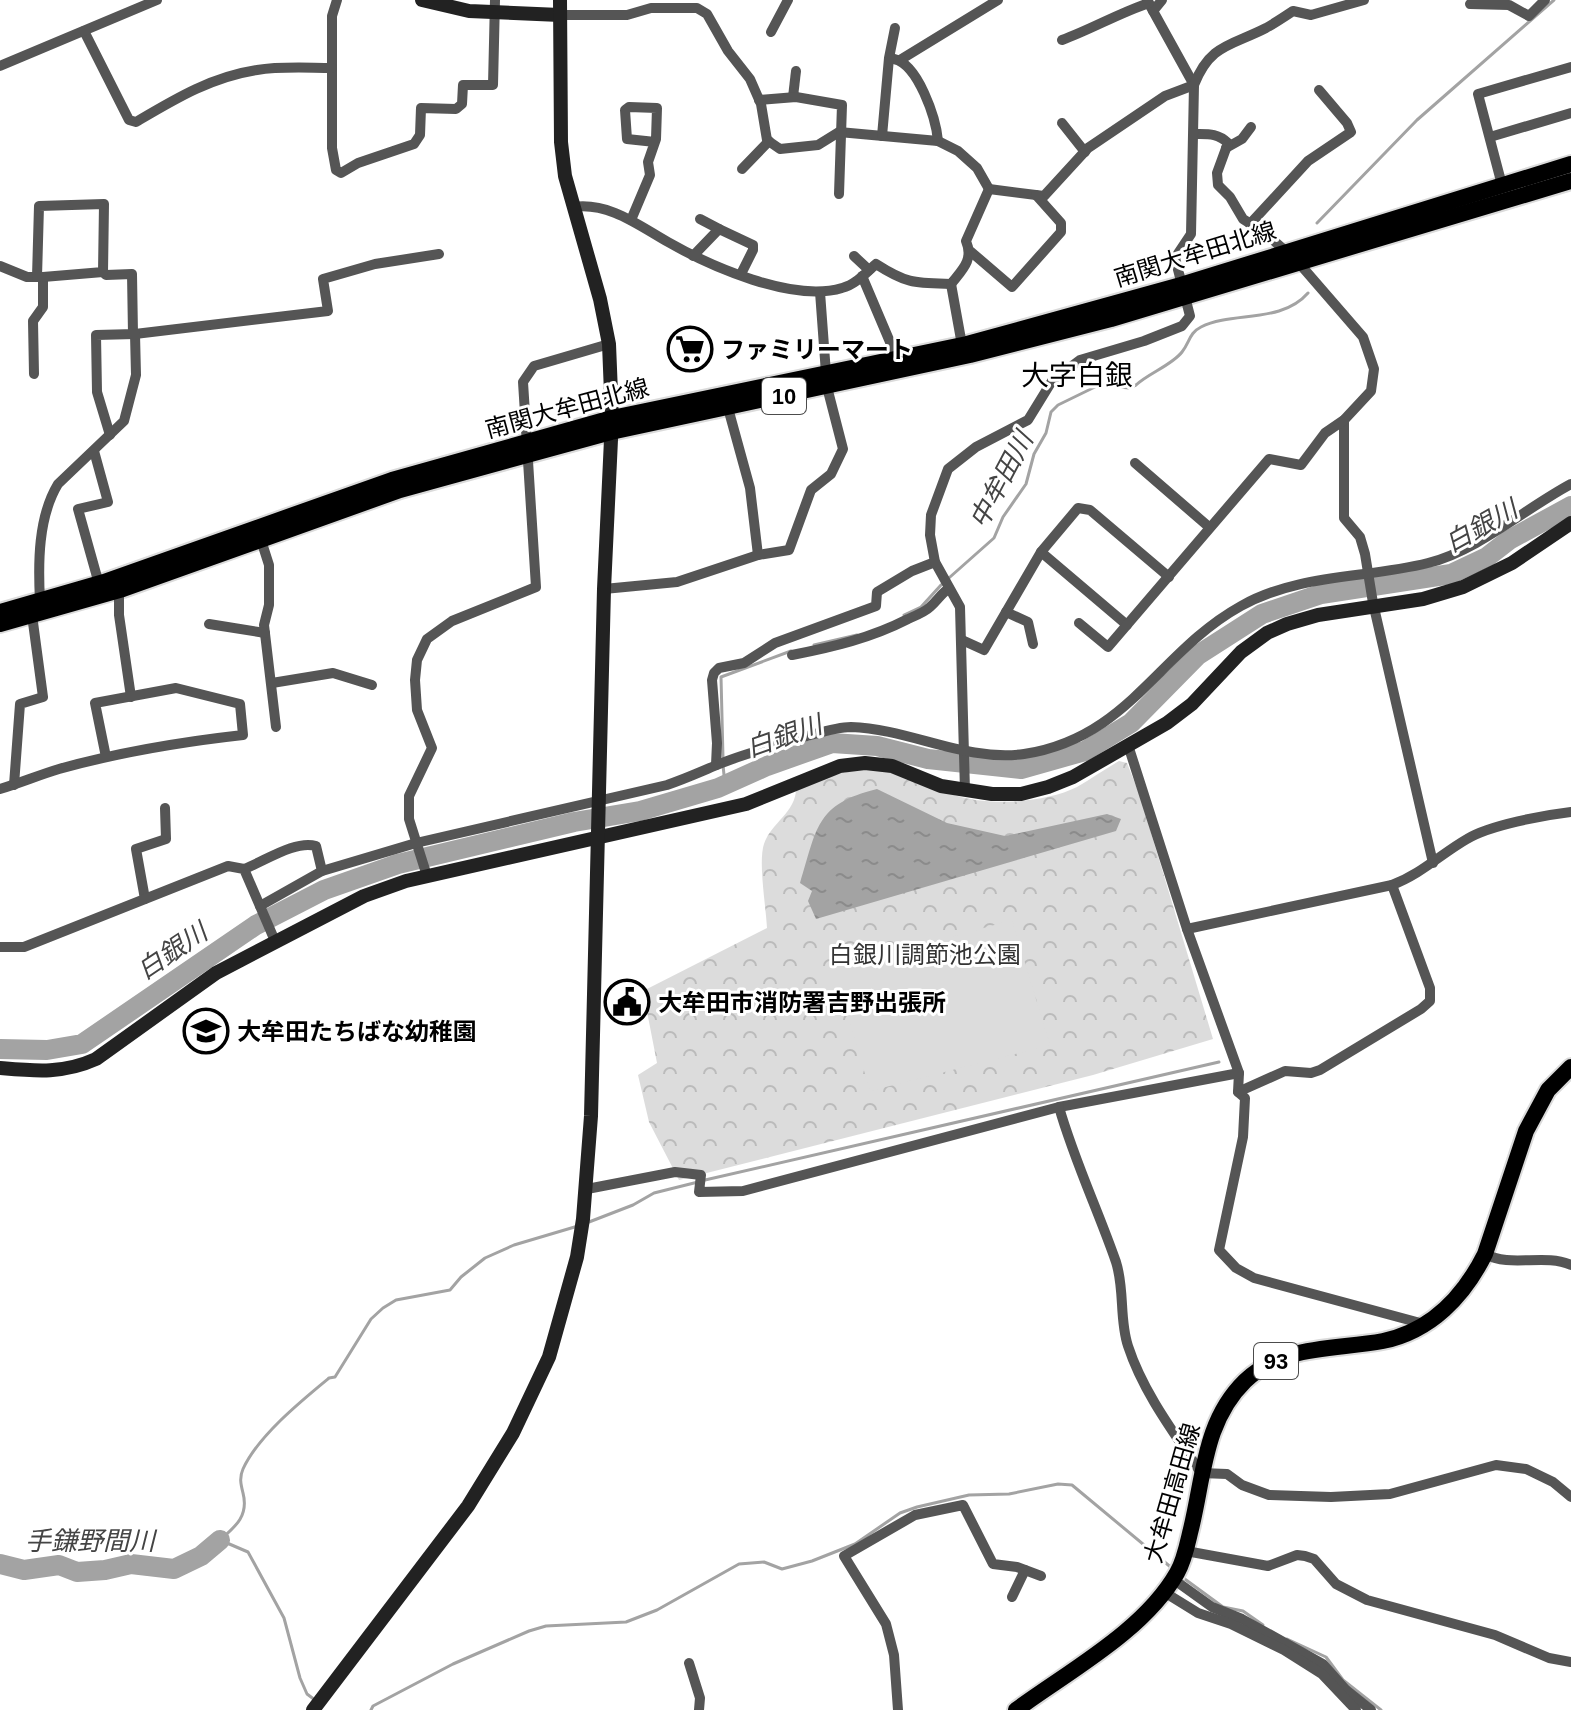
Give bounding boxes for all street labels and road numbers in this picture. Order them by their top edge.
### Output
street label: 南関大牟田北線 [1111,217,1279,291]
street label: 南関大牟田北線 [482,373,652,443]
road number: 10 [762,378,806,414]
road number: 93 [1254,1343,1298,1379]
street label: 大牟田高田線 [1139,1420,1205,1566]

